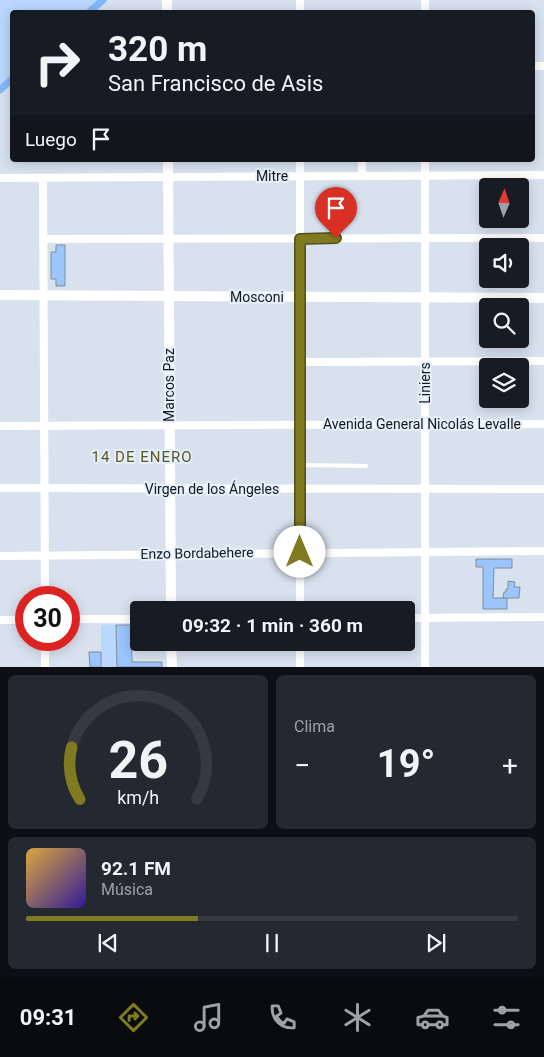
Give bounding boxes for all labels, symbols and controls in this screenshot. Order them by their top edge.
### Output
text: 320 m [108,29,207,70]
icon: right [25,30,90,95]
text: San Francisco de Asis [108,71,323,96]
icon: arrive [87,125,115,153]
text: Luego [25,128,77,151]
street label: Mitre [256,168,288,184]
north arrow [479,178,529,228]
map controls [479,178,529,408]
pin [315,187,357,238]
icon: arrive [322,194,350,222]
button: sound [479,238,529,288]
street label: Mosconi [230,289,284,305]
button: search [479,298,529,348]
street label: Marcos Paz [161,348,177,422]
button: layers [479,358,529,408]
street label: Liniers [417,362,433,404]
street label: Avenida General Nicolás Levalle [323,416,521,432]
district label: 14 DE ENERO [92,448,193,466]
street label: Virgen de los Ángeles [145,480,279,497]
position arrow [273,525,325,577]
street label: Enzo Bordabehere [140,544,254,562]
speed limit sign: 30 [15,586,80,651]
text: 09:32 · 1 min · 360 m [182,614,363,637]
text: Clima [294,717,335,736]
text: 26 [108,730,168,791]
text: 19° [377,742,435,786]
text: − [294,749,310,782]
text: + [502,749,518,782]
text: km/h [117,787,159,808]
text: 92.1 FM [101,857,171,880]
text: Música [101,880,153,899]
icon: previous [94,929,122,957]
icon: pause [258,929,286,957]
icon: next [422,929,450,957]
icon: directions [116,1000,151,1035]
icon: music [191,1000,226,1035]
icon: phone [265,1000,300,1035]
icon: climate [340,1000,375,1035]
icon: car [415,1000,450,1035]
icon: filters [489,1000,524,1035]
text: 09:31 [20,1005,76,1030]

